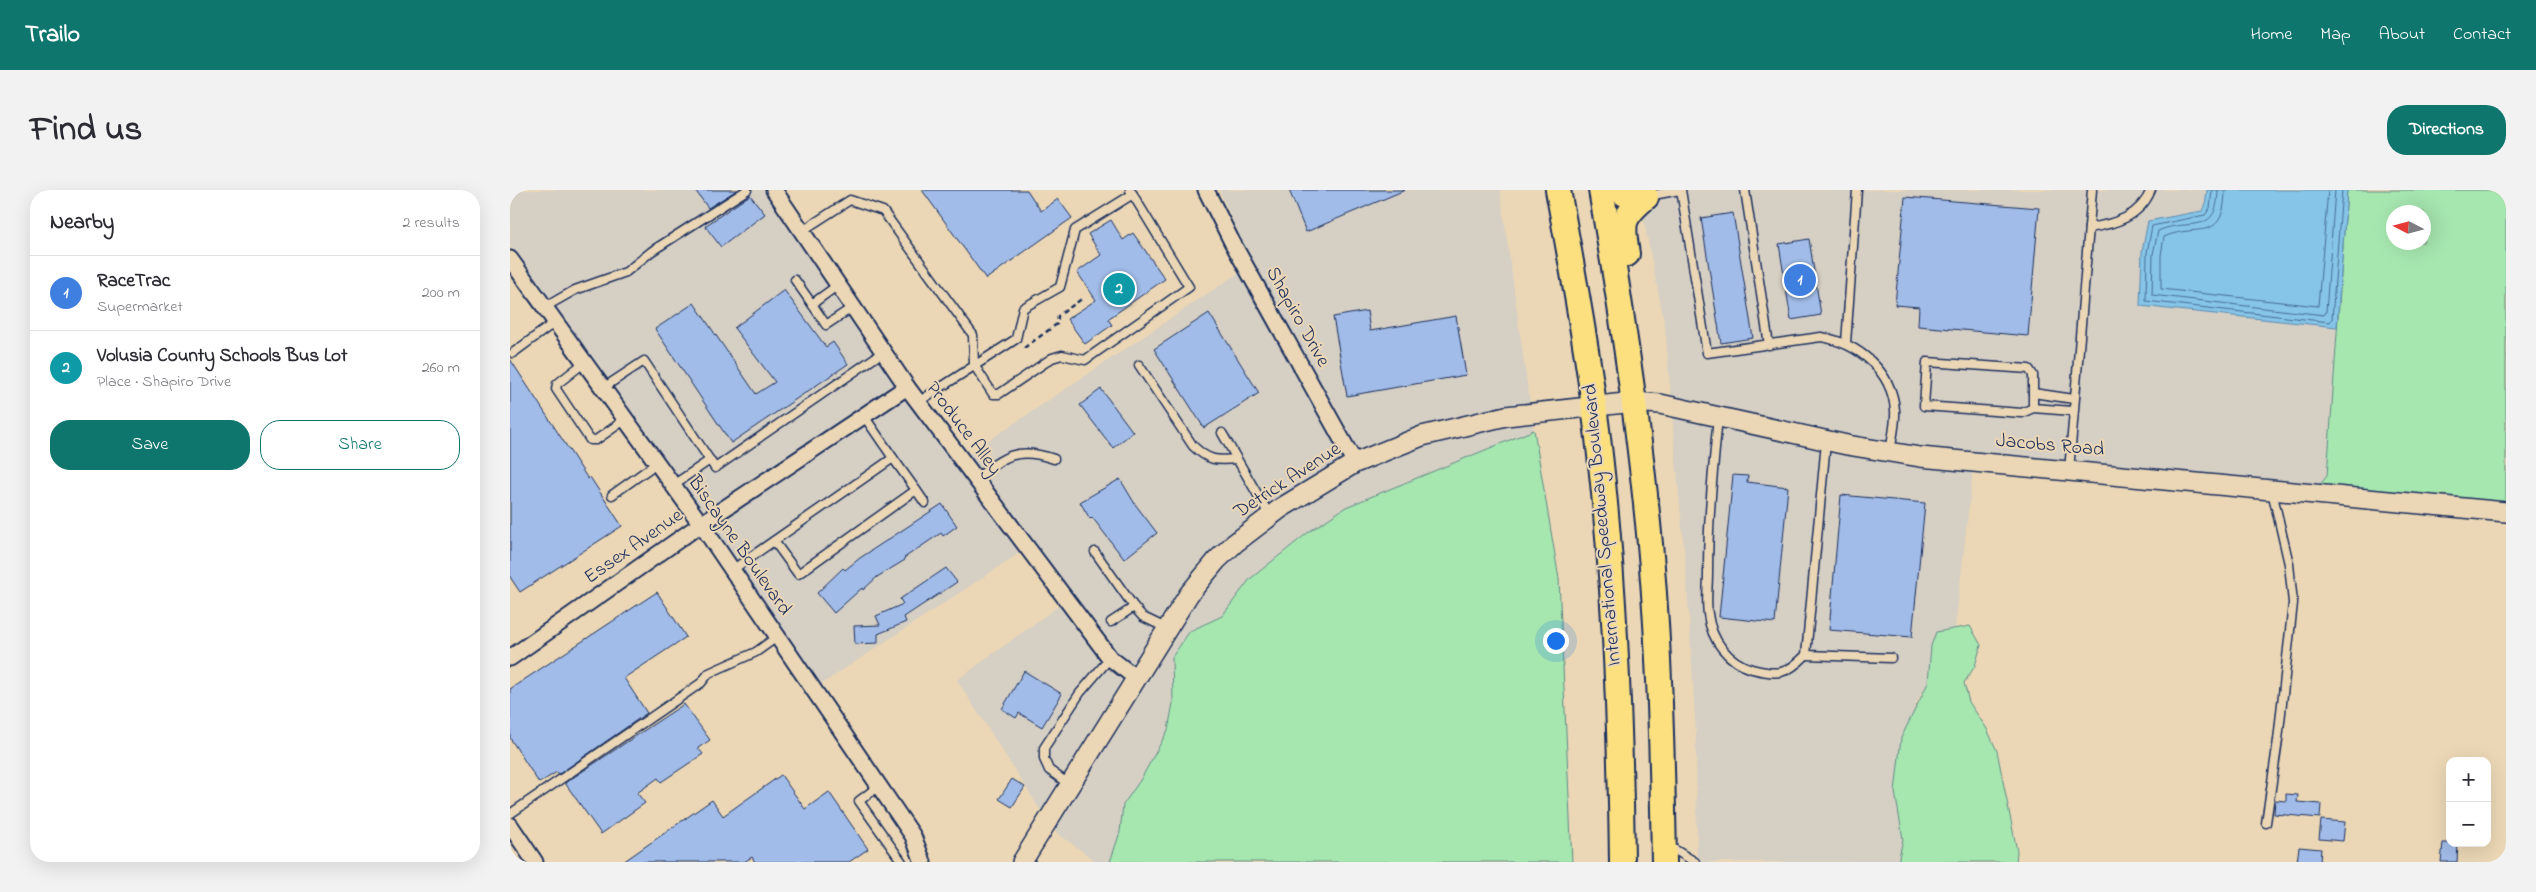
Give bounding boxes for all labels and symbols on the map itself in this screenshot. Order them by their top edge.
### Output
north arrow [2386,205,2431,250]
street label: Shapiro Drive [1257,261,1337,373]
pin: 1 [1784,261,1816,299]
pin: 2 [1103,270,1135,308]
street label: Produce Alley [918,376,1008,482]
street label: International Speedway Boulevard [1576,383,1630,667]
street label: Jacobs Road [1995,427,2105,465]
street label: Detrick Avenue [1228,435,1347,527]
street label: Biscayne Boulevard [679,469,798,622]
street label: Essex Avenue [578,502,690,592]
your location [1543,628,1569,654]

